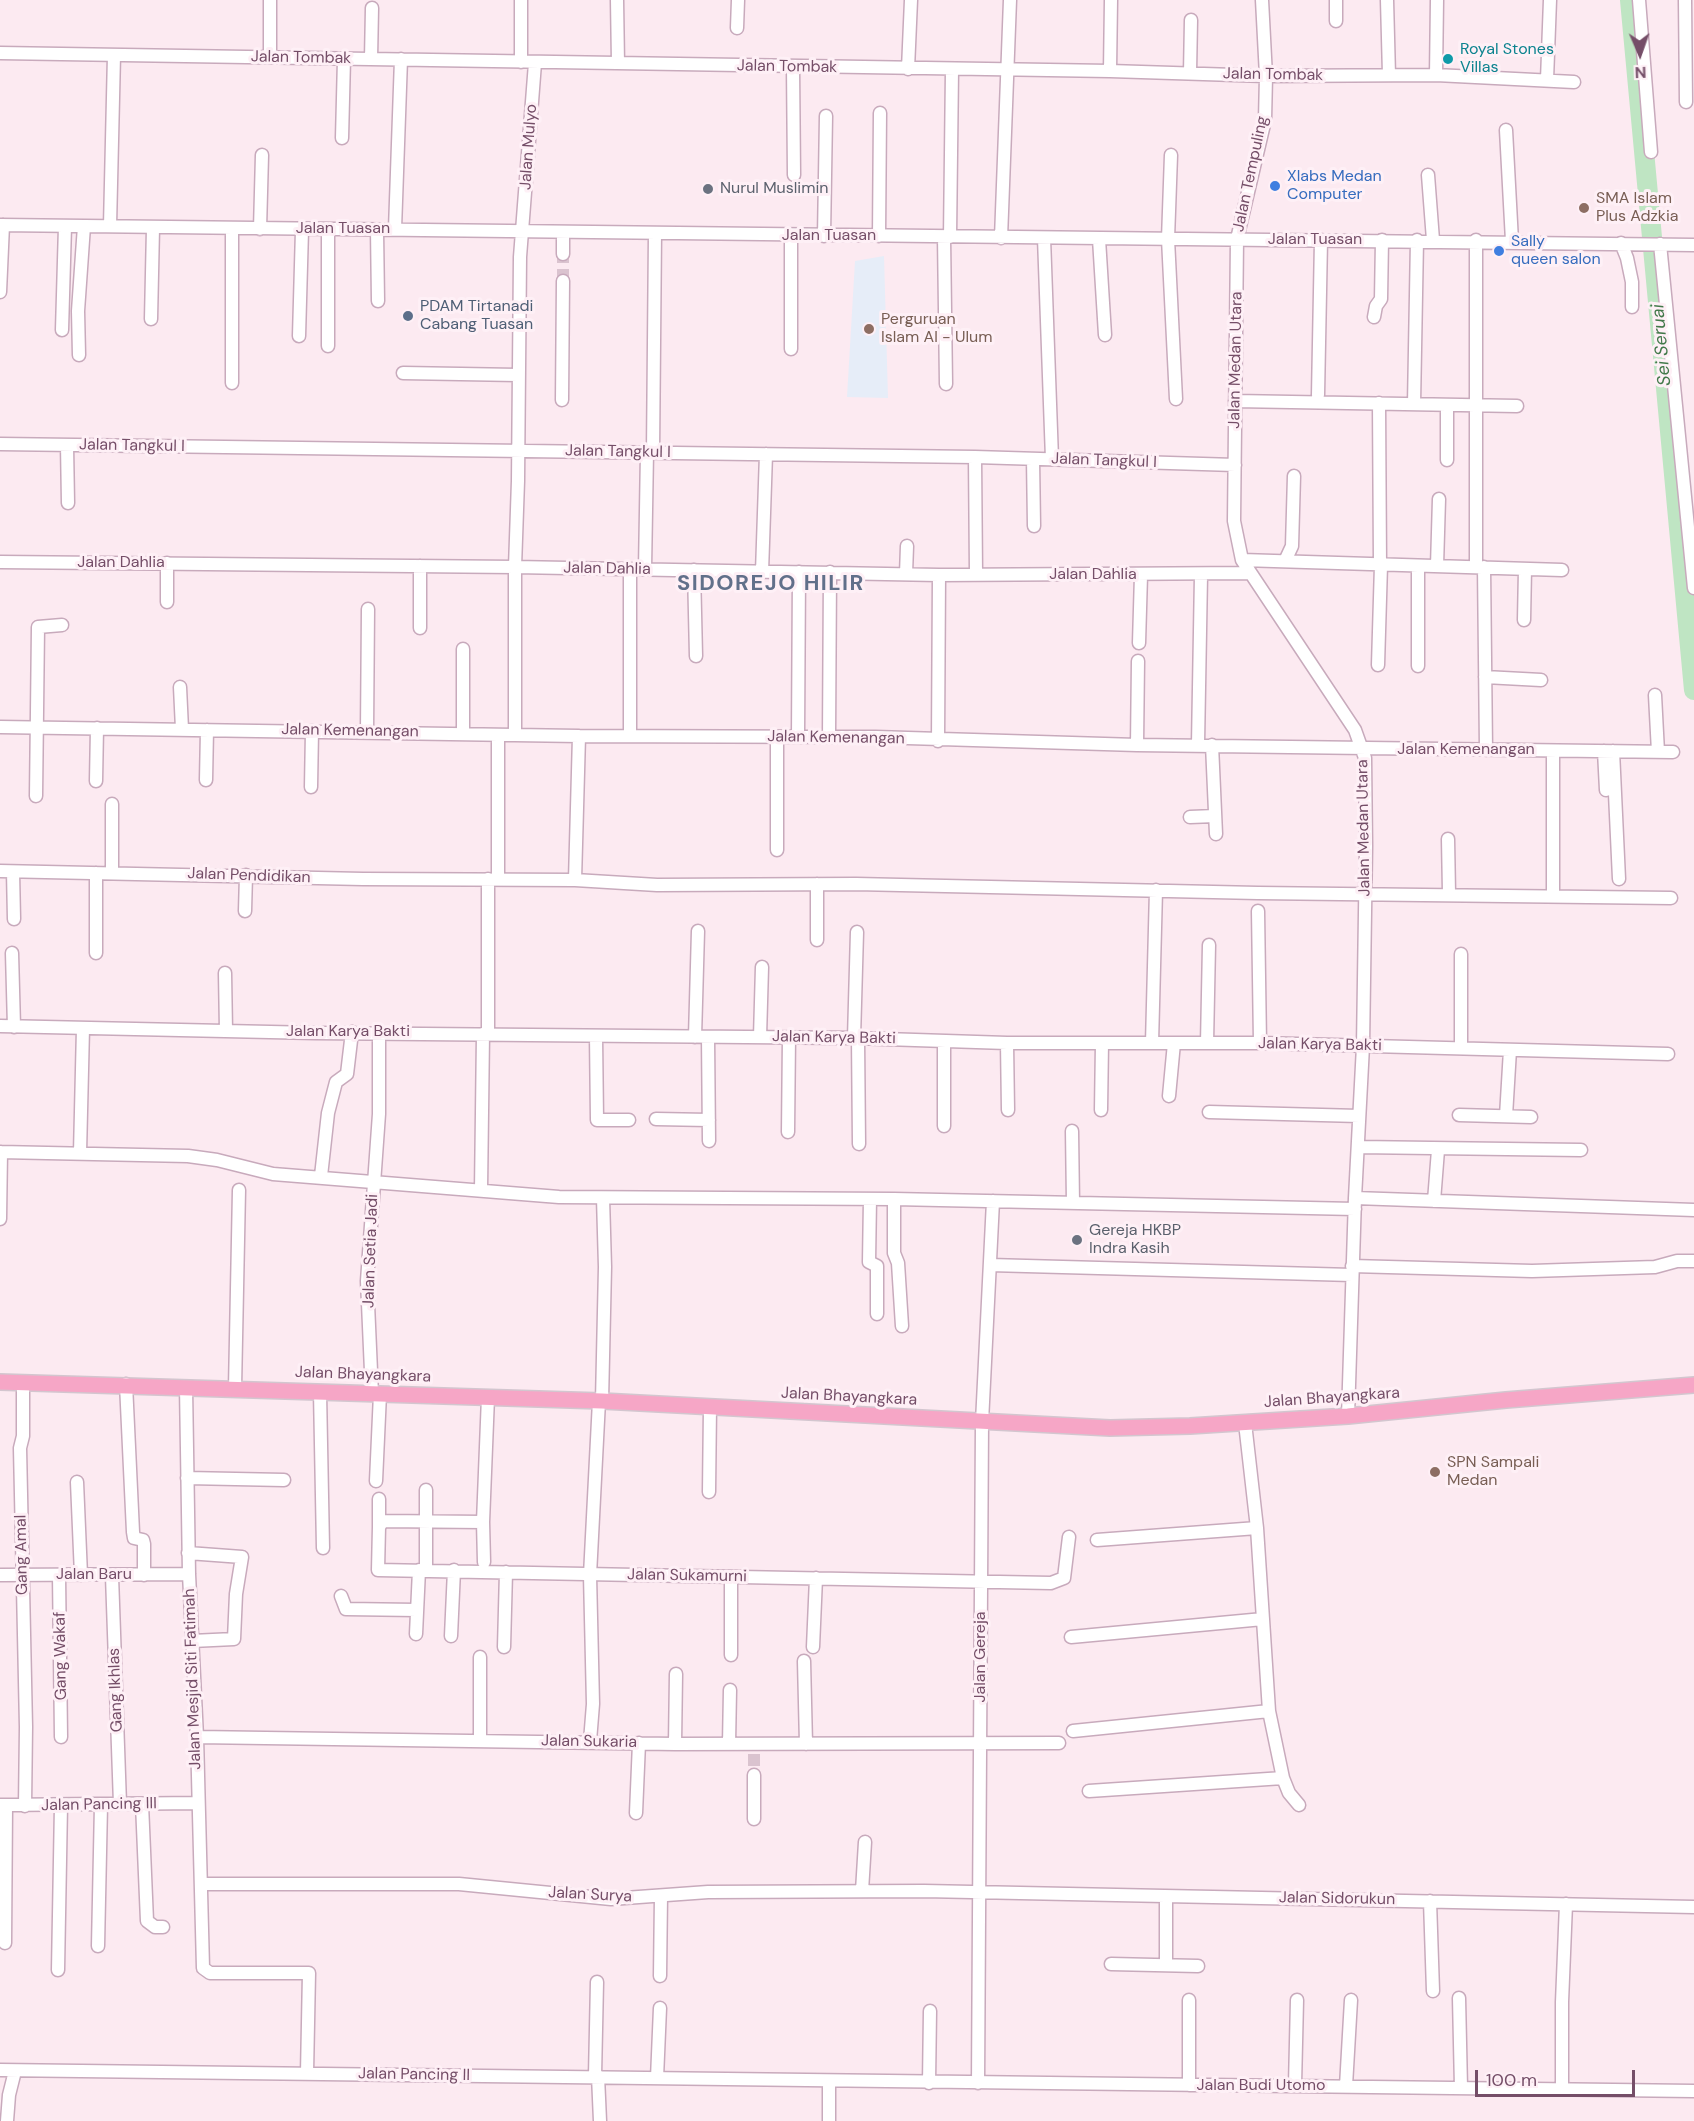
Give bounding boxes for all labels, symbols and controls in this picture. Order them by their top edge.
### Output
north arrow [1610,24,1670,84]
place label: Royal Stones Villas [1460,40,1554,78]
street label: Jalan Tombak [251,48,351,68]
marker: Royal Stones Villas [1441,52,1455,66]
street label: Jalan Tombak [737,57,837,77]
text: N [1634,62,1647,83]
street label: Jalan Tombak [1223,65,1323,85]
street label: Jalan Mulyo [516,103,542,191]
street label: Jalan Tempuling [1229,114,1273,234]
place label: Xlabs Medan Computer [1287,167,1382,205]
place label: Nurul Muslimin [720,179,828,199]
marker: Xlabs Medan Computer [1268,179,1282,193]
marker: Nurul Muslimin [701,182,715,196]
place label: SMA Islam Plus Adzkia [1596,189,1678,227]
marker: SMA Islam Plus Adzkia [1577,201,1591,215]
street label: Jalan Tuasan [296,219,390,239]
street label: Jalan Tuasan [782,226,876,246]
street label: Jalan Tuasan [1268,230,1362,250]
place label: Sally queen salon [1511,232,1601,270]
marker: Sally queen salon [1492,244,1506,258]
street label: Jalan Medan Utara [1225,291,1247,429]
place label: PDAM Tirtanadi Cabang Tuasan [420,297,533,335]
water label: Sei Seruai [1648,303,1676,387]
marker: PDAM Tirtanadi Cabang Tuasan [401,309,415,323]
place label: Perguruan Islam Al - Ulum [881,310,992,348]
marker: Perguruan Islam Al - Ulum [862,322,876,336]
street label: Jalan Tangkul I [79,435,185,457]
street label: Jalan Tangkul I [565,441,671,463]
street label: Jalan Tangkul I [1051,450,1157,472]
street label: Jalan Dahlia [77,553,165,573]
street label: Jalan Dahlia [563,559,651,579]
street label: Jalan Dahlia [1049,565,1137,585]
district label: SIDOREJO HILIR [677,571,865,597]
street label: Jalan Kemenangan [281,720,419,742]
street label: Jalan Kemenangan [767,727,905,749]
street label: Jalan Kemenangan [1397,740,1535,760]
street label: Jalan Medan Utara [1353,759,1375,897]
street label: Jalan Pendidikan [187,864,311,888]
street label: Jalan Karya Bakti [286,1022,410,1042]
street label: Jalan Karya Bakti [772,1027,896,1049]
street label: Jalan Karya Bakti [1258,1034,1382,1056]
street label: Jalan Setia Jadi [359,1194,383,1308]
place label: Gereja HKBP Indra Kasih [1089,1221,1181,1259]
marker: Gereja HKBP Indra Kasih [1070,1233,1084,1247]
street label: Jalan Bhayangkara [295,1363,431,1387]
street label: Jalan Bhayangkara [780,1384,918,1410]
street label: Jalan Bhayangkara [1263,1384,1401,1412]
place label: SPN Sampali Medan [1447,1453,1539,1491]
marker: SPN Sampali Medan [1428,1465,1442,1479]
street label: Gang Amal [12,1515,32,1595]
street label: Jalan Baru [56,1565,132,1585]
street label: Jalan Sukamurni [627,1565,747,1587]
street label: Jalan Mesjid Siti Fatimah [180,1588,206,1770]
street label: Gang Wakaf [51,1611,71,1701]
street label: Jalan Gereja [971,1612,991,1702]
street label: Gang Ikhlas [105,1647,127,1733]
street label: Jalan Sukaria [541,1732,637,1752]
street label: Jalan Pancing III [41,1794,157,1816]
street label: Jalan Surya [548,1883,632,1907]
street label: Jalan Sidorukun [1279,1888,1395,1910]
scale bar [1478,2058,1638,2096]
street label: Jalan Pancing II [358,2064,470,2086]
text: 100 m [1486,2068,1537,2092]
street label: Jalan Budi Utomo [1196,2076,1326,2096]

